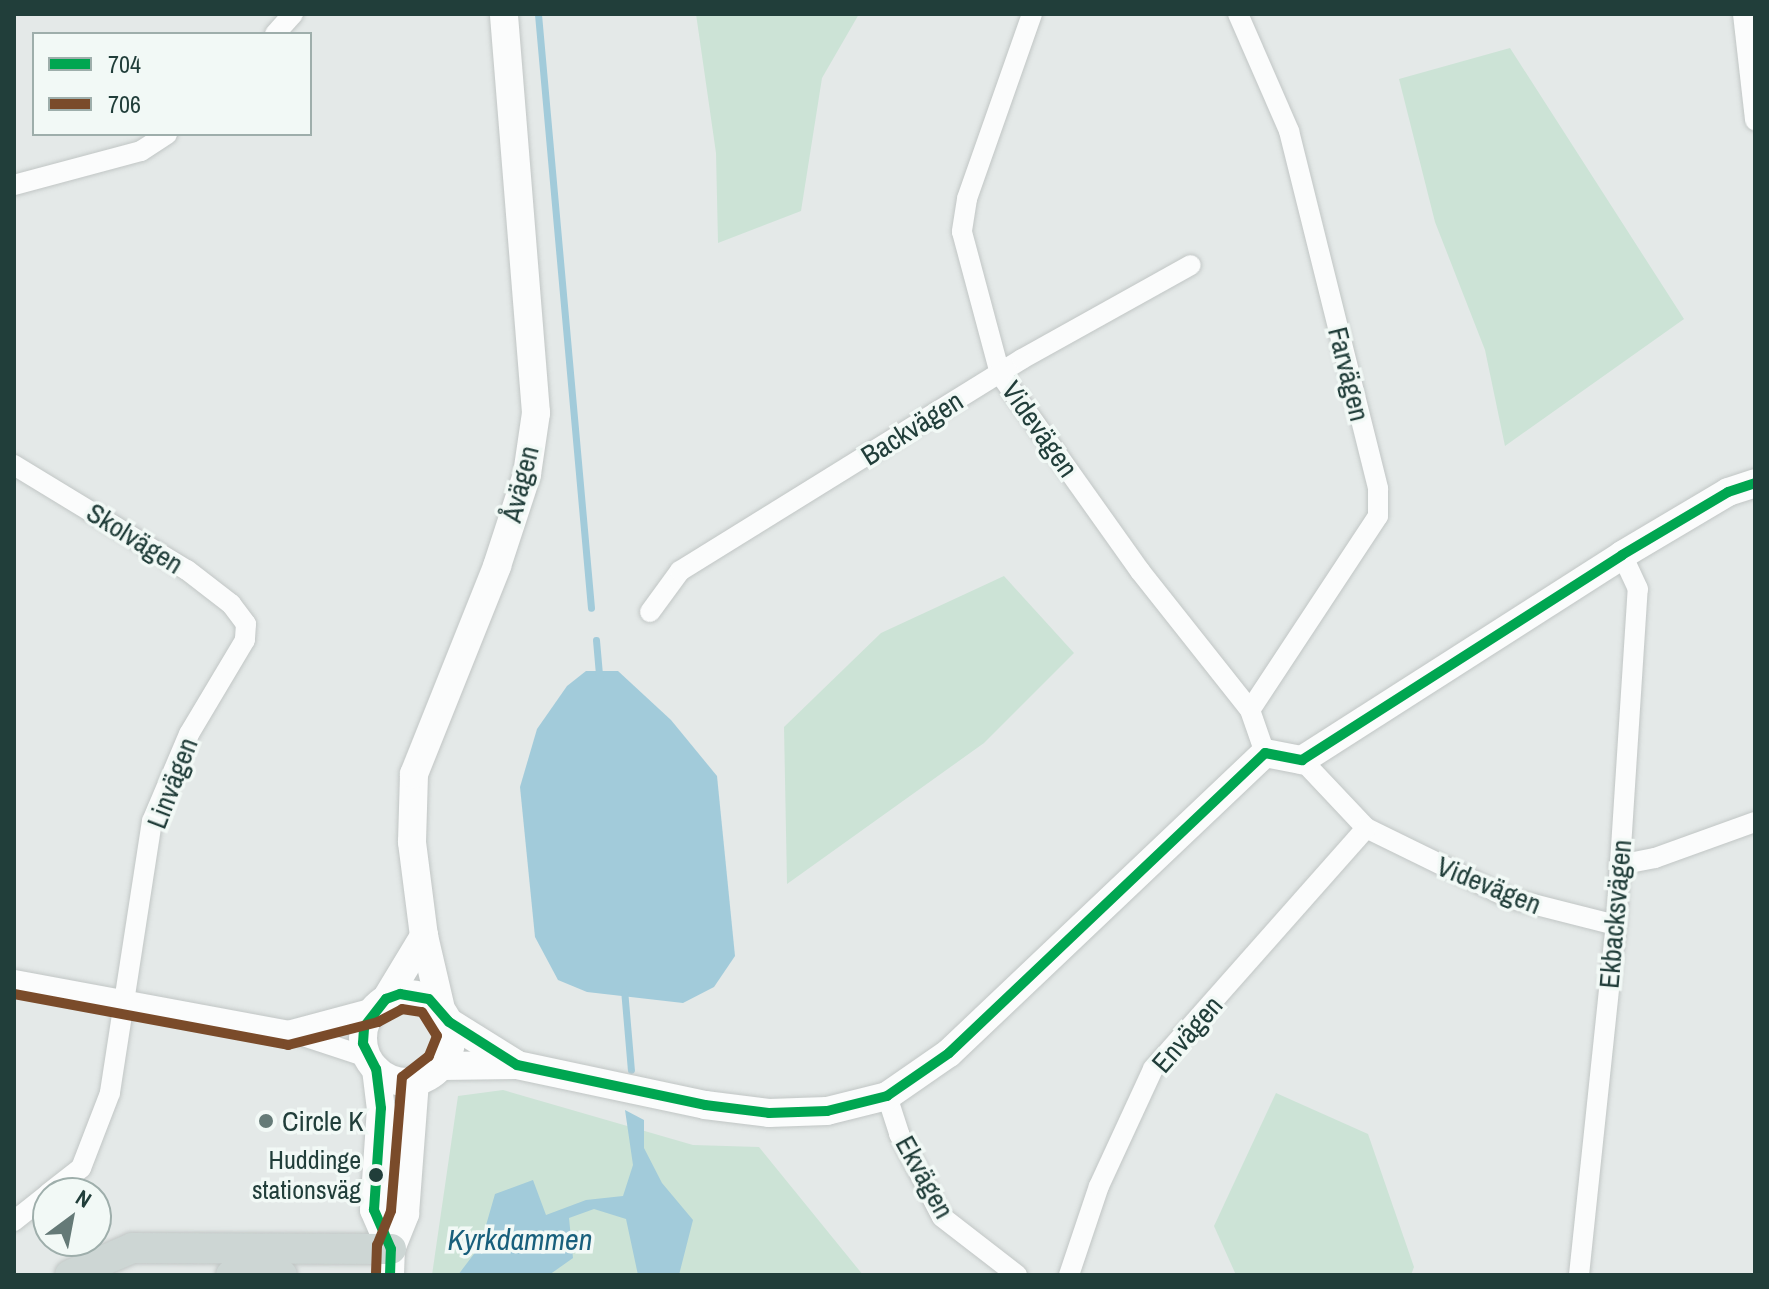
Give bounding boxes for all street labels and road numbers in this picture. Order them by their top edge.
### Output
street label: Farvägen [1321,323,1377,425]
street label: Videvägen [995,375,1085,483]
street label: Backvägen [855,384,969,472]
street label: Åvägen [494,442,546,526]
street label: Skolvägen [81,495,189,581]
street label: Linvägen [139,733,205,833]
street label: Ekbacksvägen [1592,838,1638,990]
street label: Videvägen [1432,849,1546,921]
street label: Envägen [1145,989,1229,1079]
street label: Ekvägen [889,1130,961,1224]

